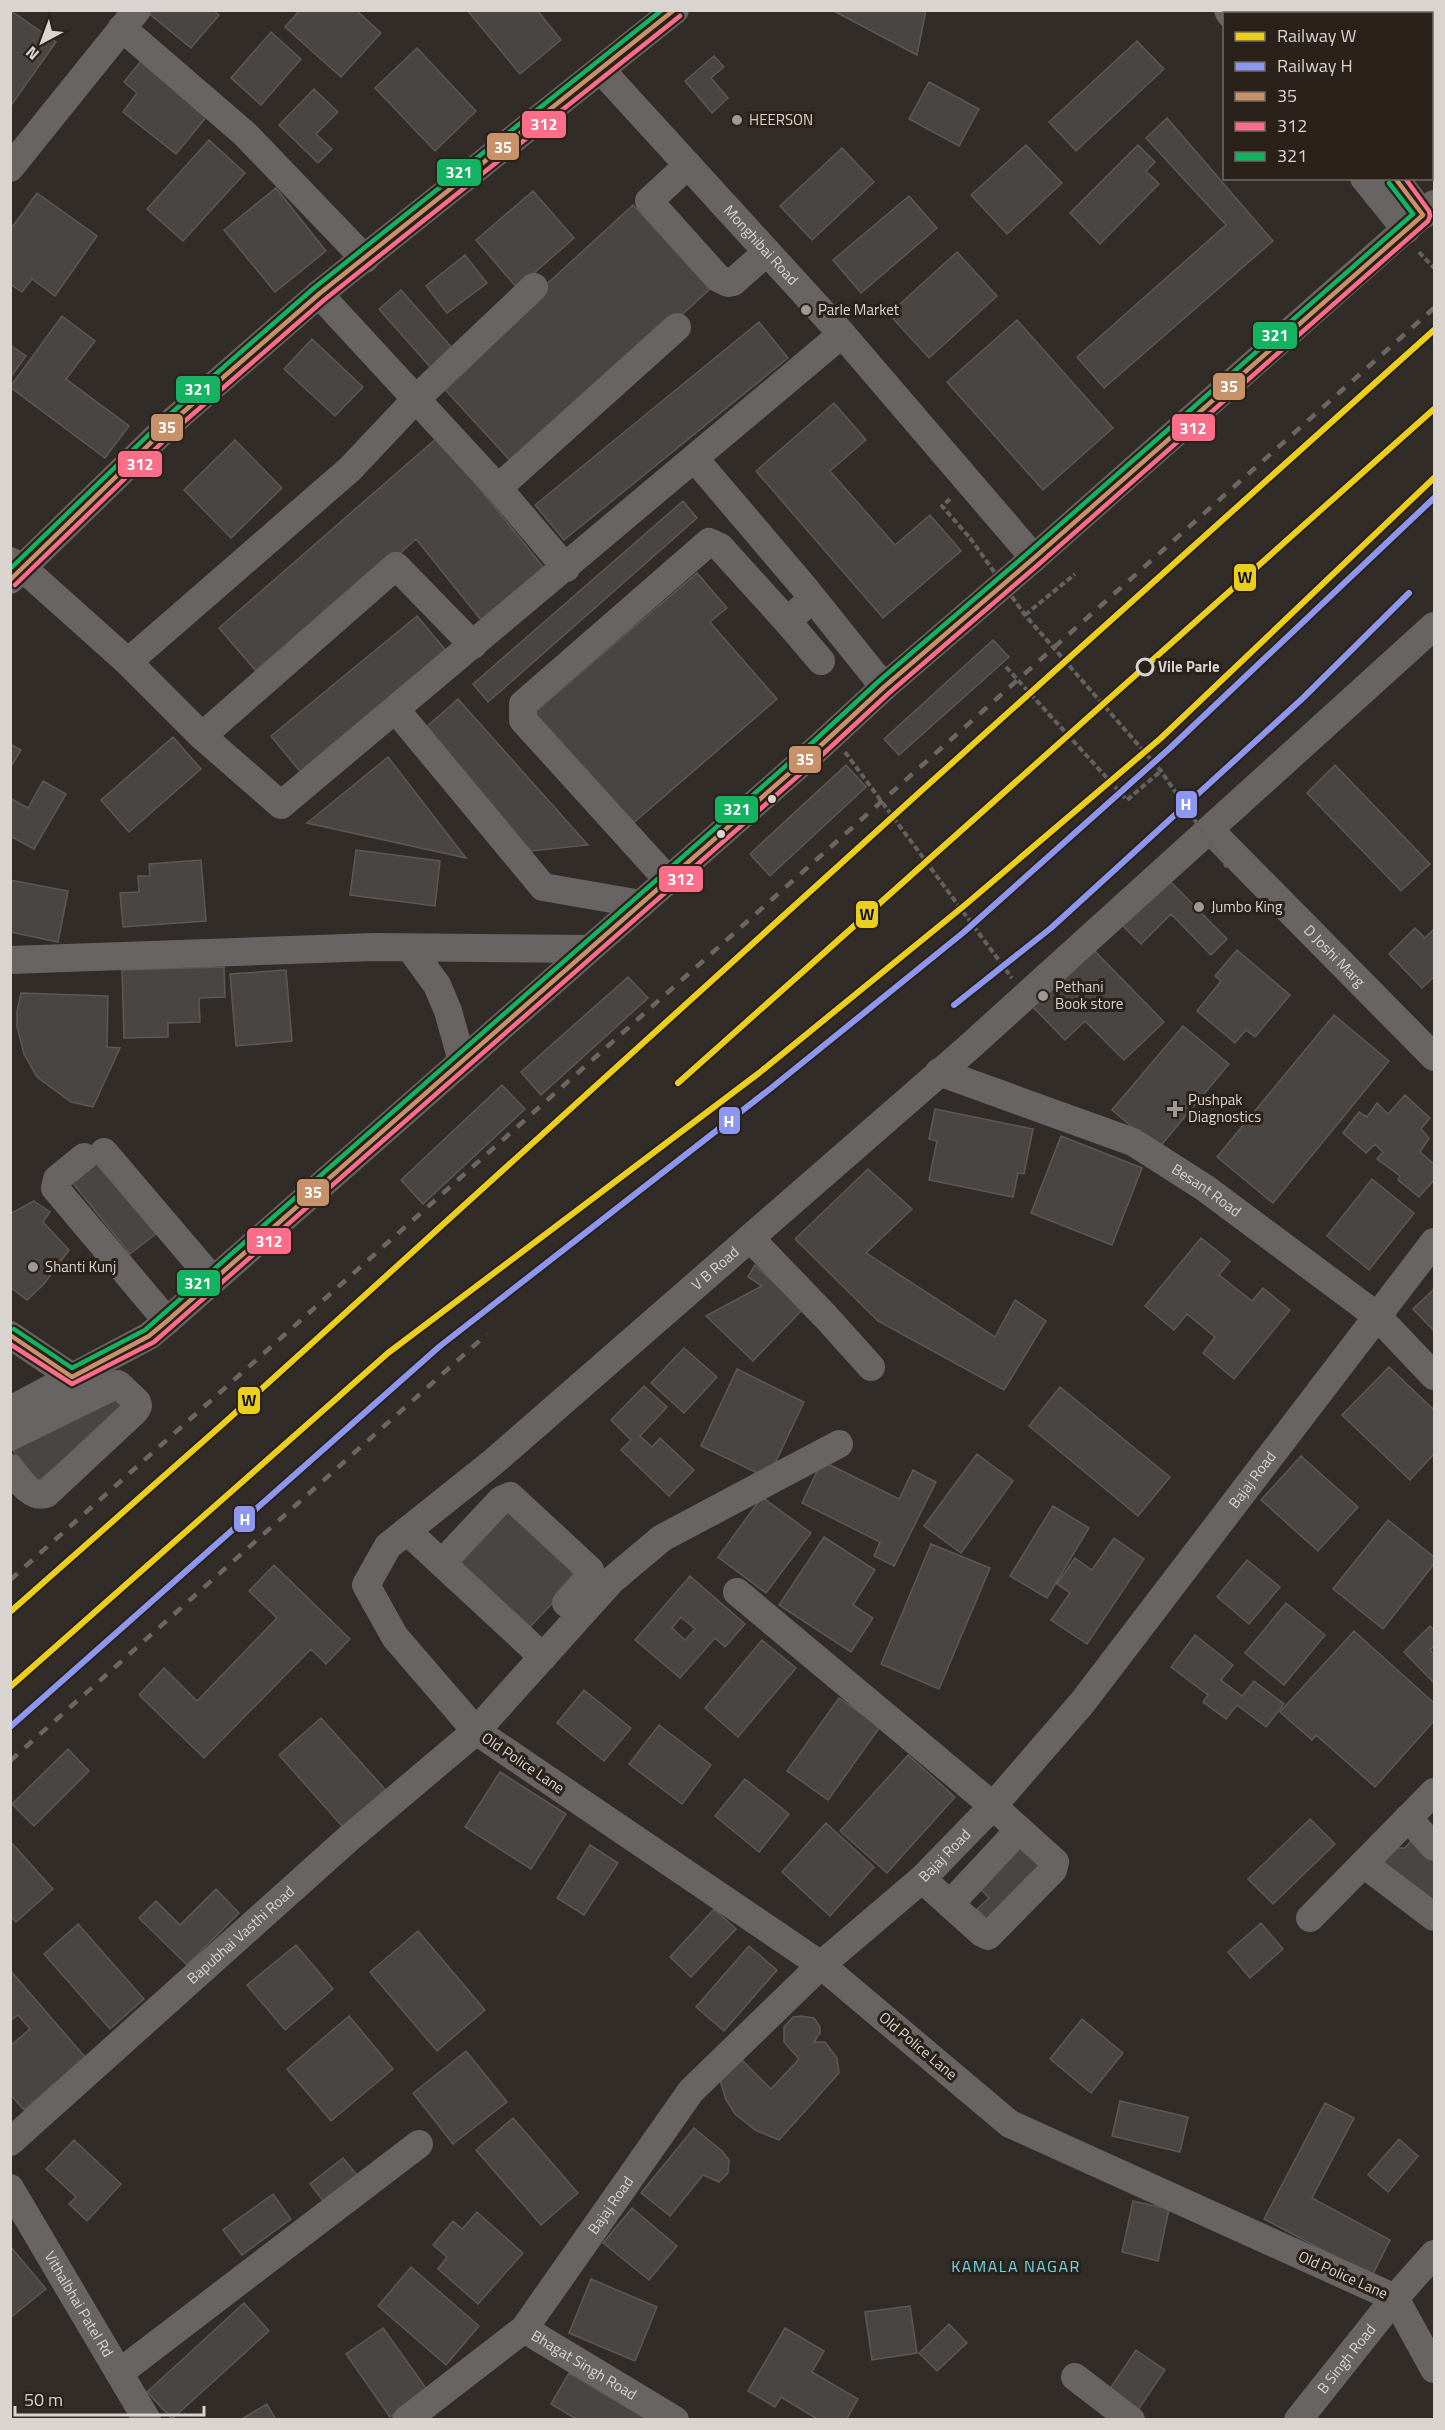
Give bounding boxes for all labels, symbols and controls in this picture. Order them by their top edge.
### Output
north arrow [12,12,72,72]
legend [1223,12,1433,180]
text: Railway W [1277,22,1356,49]
text: N [20,41,44,66]
text: Railway H [1277,52,1353,79]
text: 35 [1277,82,1297,109]
place label: HEERSON [749,108,813,131]
line badge: 312 [521,110,567,139]
text: 312 [531,112,557,136]
text: 312 [1277,112,1307,139]
marker: HEERSON [730,113,744,127]
line badge: 35 [486,132,520,161]
text: 35 [494,135,512,159]
text: 321 [1277,142,1307,169]
line badge: 321 [436,158,482,187]
text: 321 [446,160,472,184]
street label: Monghibai Road [718,199,804,290]
place label: Parle Market [818,298,900,321]
marker: Parle Market [799,303,813,317]
line badge: 321 [1252,321,1298,350]
text: 321 [1262,323,1288,347]
line badge: 35 [1212,372,1246,401]
text: 35 [1220,374,1238,398]
line badge: 321 [175,375,221,404]
text: 321 [185,377,211,401]
line badge: 35 [150,413,184,442]
line badge: 312 [1171,413,1216,442]
text: 35 [158,415,176,439]
text: 312 [1180,416,1206,440]
line badge: 312 [117,450,163,478]
text: 312 [127,452,153,476]
line badge: W [1233,563,1257,592]
text: W [1238,565,1253,589]
place label: Vile Parle [1158,655,1220,678]
marker: Vile Parle [1136,658,1154,676]
line badge: 35 [788,745,822,774]
text: 35 [796,747,814,771]
line badge: H [1175,790,1198,819]
text: H [1181,792,1191,816]
unlabelled marker [766,793,778,805]
line badge: 321 [714,795,759,824]
text: 321 [724,797,750,821]
unlabelled marker [715,828,727,840]
line badge: 312 [658,865,704,893]
text: 312 [668,867,694,891]
place label: Jumbo King [1211,895,1283,918]
line badge: W [855,900,879,929]
marker: Jumbo King [1192,900,1206,914]
text: W [860,902,875,926]
street label: D Joshi Marg [1298,919,1371,992]
place label: Pethani Book store [1055,975,1123,1015]
marker: Pethani Book store [1036,989,1050,1003]
place label: Pushpak Diagnostics [1188,1088,1261,1128]
marker: Pushpak Diagnostics [1166,1100,1184,1118]
line badge: H [718,1106,741,1135]
text: H [724,1109,734,1133]
street label: Besant Road [1167,1157,1246,1222]
line badge: 35 [296,1178,330,1207]
text: 35 [304,1180,322,1204]
line badge: 312 [246,1227,292,1255]
text: 312 [256,1229,282,1253]
street label: V B Road [686,1241,744,1295]
place label: Shanti Kunj [45,1255,116,1278]
marker: Shanti Kunj [26,1260,40,1274]
line badge: 321 [176,1269,221,1297]
text: 321 [185,1271,211,1295]
line badge: W [237,1386,261,1415]
text: W [242,1388,257,1412]
street label: Bajaj Road [1223,1446,1281,1513]
line badge: H [233,1505,256,1533]
text: H [240,1507,250,1531]
street label: Old Police Lane [477,1726,569,1799]
street label: Bajaj Road [913,1823,976,1887]
street label: Bapubhai Vasthi Road [181,1880,300,1989]
street label: Old Police Lane [874,2006,962,2085]
street label: Bajaj Road [582,2171,639,2239]
street label: Old Police Lane [1295,2245,1392,2305]
street label: Vithalbhai Patel Rd [39,2247,119,2361]
district label: KAMALA NAGAR [951,2254,1081,2278]
street label: B Singh Road [1311,2319,1381,2399]
street label: Bhagat Singh Road [527,2324,641,2405]
scale bar [15,2379,204,2417]
text: 50 m [24,2386,63,2413]

